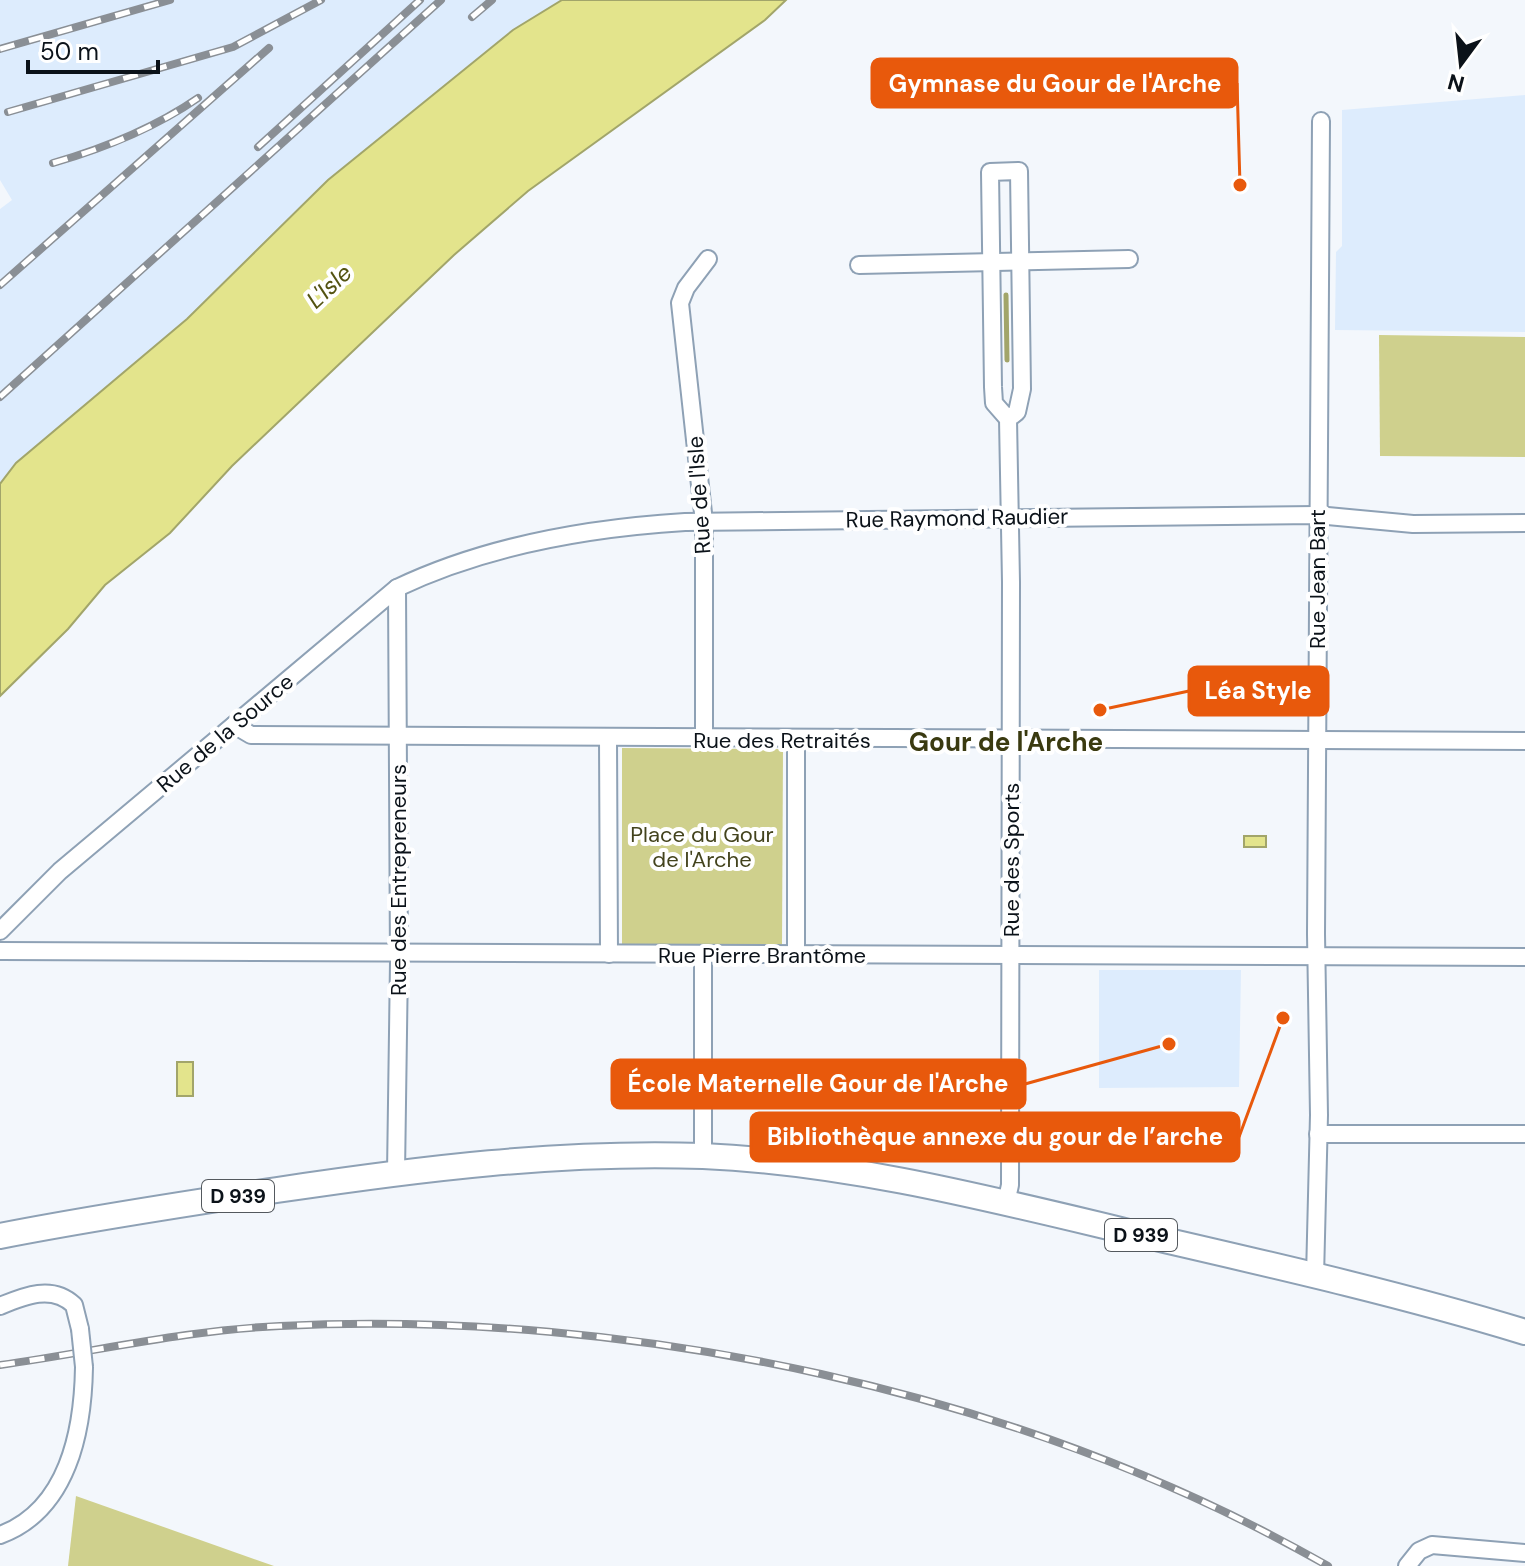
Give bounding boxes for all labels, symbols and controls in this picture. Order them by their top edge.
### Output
scale bar [28,24,158,74]
north arrow [1421,24,1501,104]
text: 50 m [40,36,99,67]
callout: Gymnase du Gour de l'Arche [872,59,1237,107]
text: N [1444,67,1467,99]
text: Gymnase du Gour de l'Arche [888,68,1222,99]
water label: L'Isle [300,257,358,315]
street label: Rue de l'Isle [680,435,718,555]
street label: Rue Raymond Raudier [845,502,1069,534]
street label: Rue Jean Bart [1303,509,1332,649]
street label: Rue de la Source [151,667,299,799]
callout: Léa Style [1189,667,1328,715]
text: Léa Style [1204,675,1312,706]
district label: Gour de l'Arche [909,725,1103,759]
street label: Rue des Retraités [693,726,871,755]
street label: Rue des Entrepreneurs [384,764,413,996]
street label: Rue des Sports [997,783,1026,937]
park label: Place du Gour de l'Arche [630,820,774,874]
street label: Rue Pierre Brantôme [658,941,866,970]
callout: École Maternelle Gour de l'Arche [612,1060,1025,1108]
text: École Maternelle Gour de l'Arche [628,1067,1008,1099]
callout: Bibliothèque annexe du gour de l’arche [751,1113,1239,1161]
text: Bibliothèque annexe du gour de l’arche [767,1121,1223,1152]
road number: D 939 [202,1180,274,1212]
road number: D 939 [1105,1219,1177,1251]

